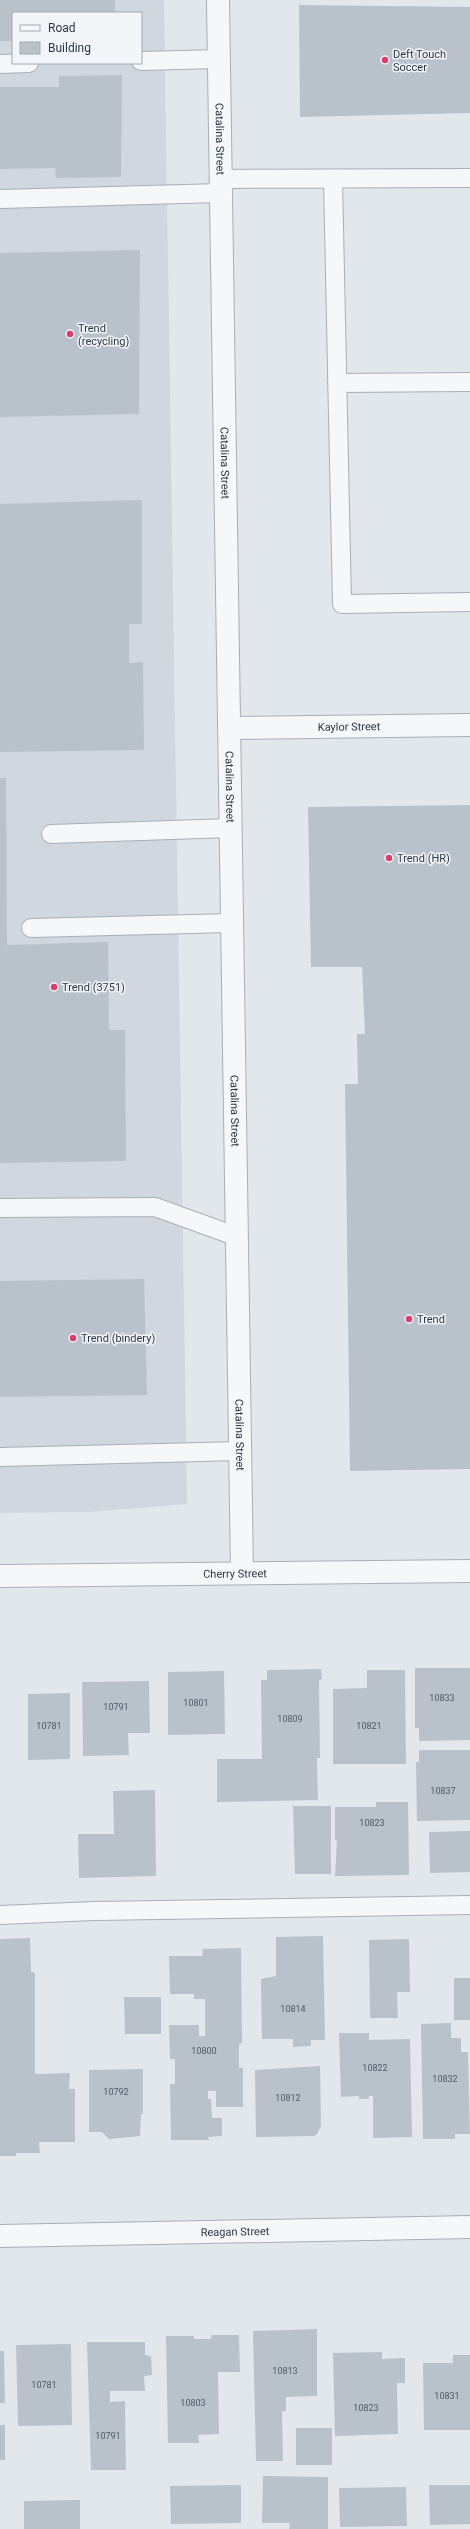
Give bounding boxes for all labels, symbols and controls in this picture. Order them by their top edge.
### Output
legend [12,12,142,64]
text: Road [48,21,76,35]
text: Building [48,41,91,55]
place label: Deft Touch Soccer [393,48,446,74]
marker: Deft Touch Soccer [380,55,390,65]
street label: Catalina Street [213,103,227,175]
place label: Trend (recycling) [78,322,129,348]
marker: Trend (recycling) [65,329,75,339]
street label: Catalina Street [218,427,232,499]
street label: Kaylor Street [318,720,381,734]
street label: Catalina Street [222,751,237,823]
place label: Trend (HR) [397,852,450,865]
marker: Trend (HR) [384,853,394,863]
place label: Trend (3751) [62,981,125,994]
marker: Trend (3751) [49,982,59,992]
street label: Catalina Street [227,1075,242,1147]
place label: Trend [417,1313,445,1326]
marker: Trend [404,1314,414,1324]
place label: Trend (bindery) [81,1332,155,1345]
marker: Trend (bindery) [68,1333,78,1343]
street label: Catalina Street [232,1399,246,1471]
street label: Cherry Street [203,1567,267,1581]
house number: 10833 [429,1693,455,1703]
house number: 10801 [183,1698,209,1708]
house number: 10791 [103,1702,129,1712]
house number: 10809 [277,1714,303,1724]
house number: 10781 [36,1721,62,1731]
house number: 10821 [356,1721,382,1731]
house number: 10837 [430,1786,456,1796]
house number: 10823 [359,1818,385,1828]
house number: 10814 [280,2004,306,2014]
house number: 10800 [191,2046,217,2056]
house number: 10822 [362,2063,388,2073]
house number: 10832 [432,2074,458,2084]
house number: 10792 [103,2087,129,2097]
house number: 10812 [275,2093,301,2103]
street label: Reagan Street [201,2225,270,2239]
house number: 10813 [272,2366,298,2376]
house number: 10781 [31,2380,57,2390]
house number: 10831 [434,2391,460,2401]
house number: 10803 [180,2398,206,2408]
house number: 10823 [353,2403,379,2413]
house number: 10791 [95,2431,121,2441]

